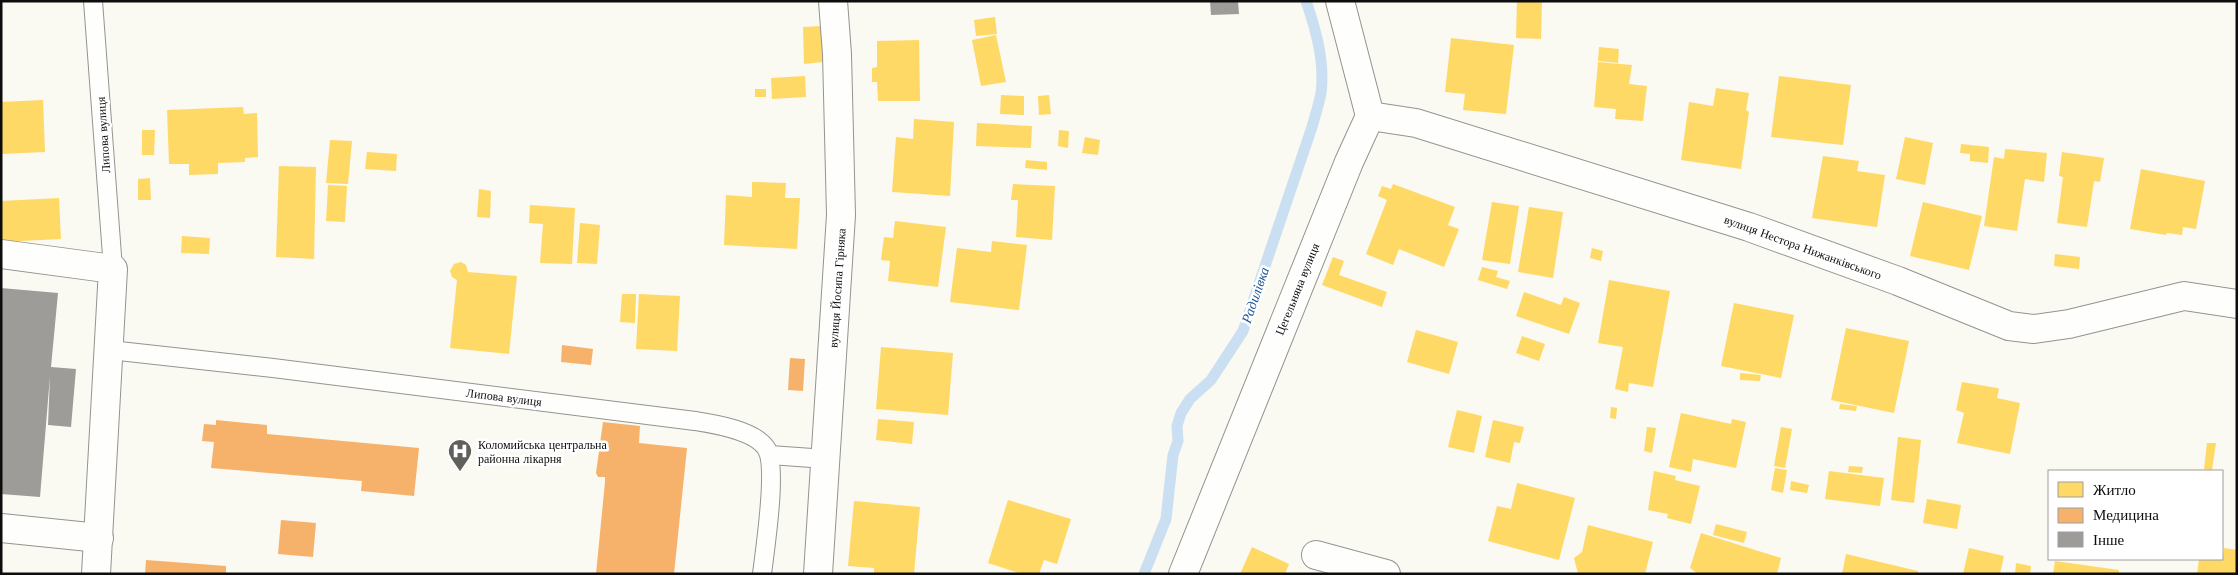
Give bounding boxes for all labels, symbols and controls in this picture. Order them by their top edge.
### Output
street label: Липова вулиця [93,96,113,174]
street label: вулиця Нестора Нижанківського [1722,211,1884,283]
street label: вулиця Йосипа Гірняка [825,227,849,348]
street label: Цегельняна вулиця [1272,240,1322,337]
water label: Радилівка [1237,264,1273,326]
street label: Липова вулиця [465,385,543,409]
place label: Коломийська центральна районна лікарня [478,437,608,466]
hospital icon: Коломийська центральна районна лікарня [447,438,473,472]
legend [2048,470,2223,560]
text: Житло [2093,480,2136,499]
text: Медицина [2093,505,2159,524]
text: Інше [2093,530,2125,549]

